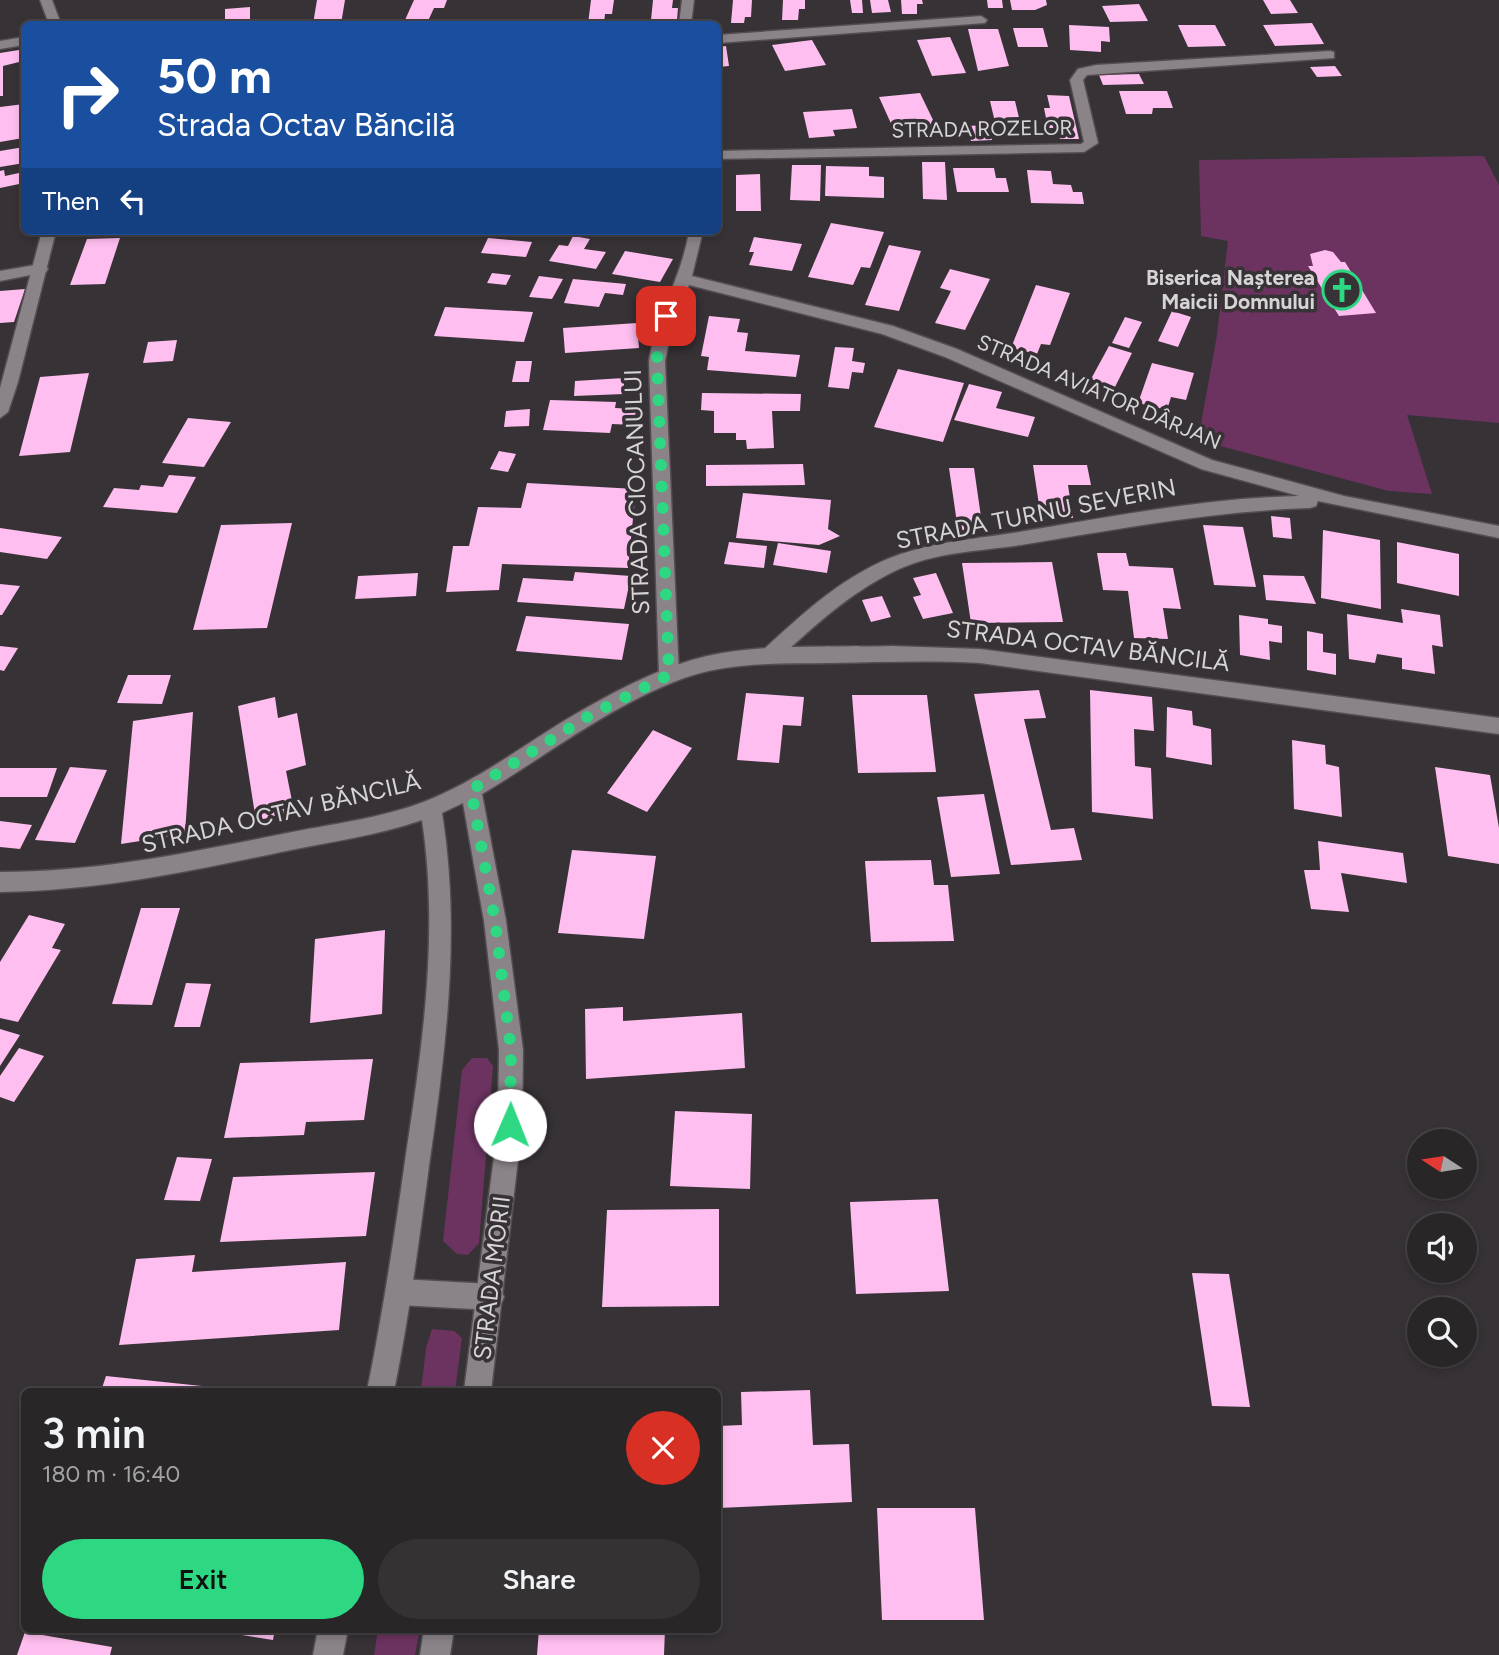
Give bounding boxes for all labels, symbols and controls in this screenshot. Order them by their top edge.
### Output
text: 50 m [157,46,272,105]
icon: right [42,49,133,140]
text: Strada Octav Băncilă [157,106,455,144]
street label: STRADA ROZELOR [891,114,1073,143]
icon: left [114,182,152,220]
text: Then [42,185,100,217]
place label: Biserica Nașterea Maicii Domnului [1146,265,1315,314]
church icon: Biserica Nașterea Maicii Domnului [1321,269,1363,311]
pin [636,286,696,346]
icon: arrive [647,297,685,335]
street label: STRADA AVIATOR DÂRJAN [973,329,1225,454]
street label: STRADA CIOCANULUI [618,369,655,615]
street label: STRADA TURNU SEVERIN [893,472,1178,555]
street label: STRADA OCTAV BĂNCILĂ [945,614,1232,677]
street label: STRADA OCTAV BĂNCILĂ [139,766,424,859]
position arrow [473,1088,547,1162]
north arrow [1407,1129,1477,1199]
map controls [1407,1129,1477,1367]
street label: STRADA MORII [467,1194,516,1362]
button: sound [1407,1213,1477,1283]
button: search [1407,1297,1477,1367]
text: 3 min [42,1408,146,1459]
button: close [626,1411,700,1485]
text: 180 m · 16:40 [42,1460,180,1488]
button: Exit [42,1539,364,1619]
button: Share [378,1539,700,1619]

